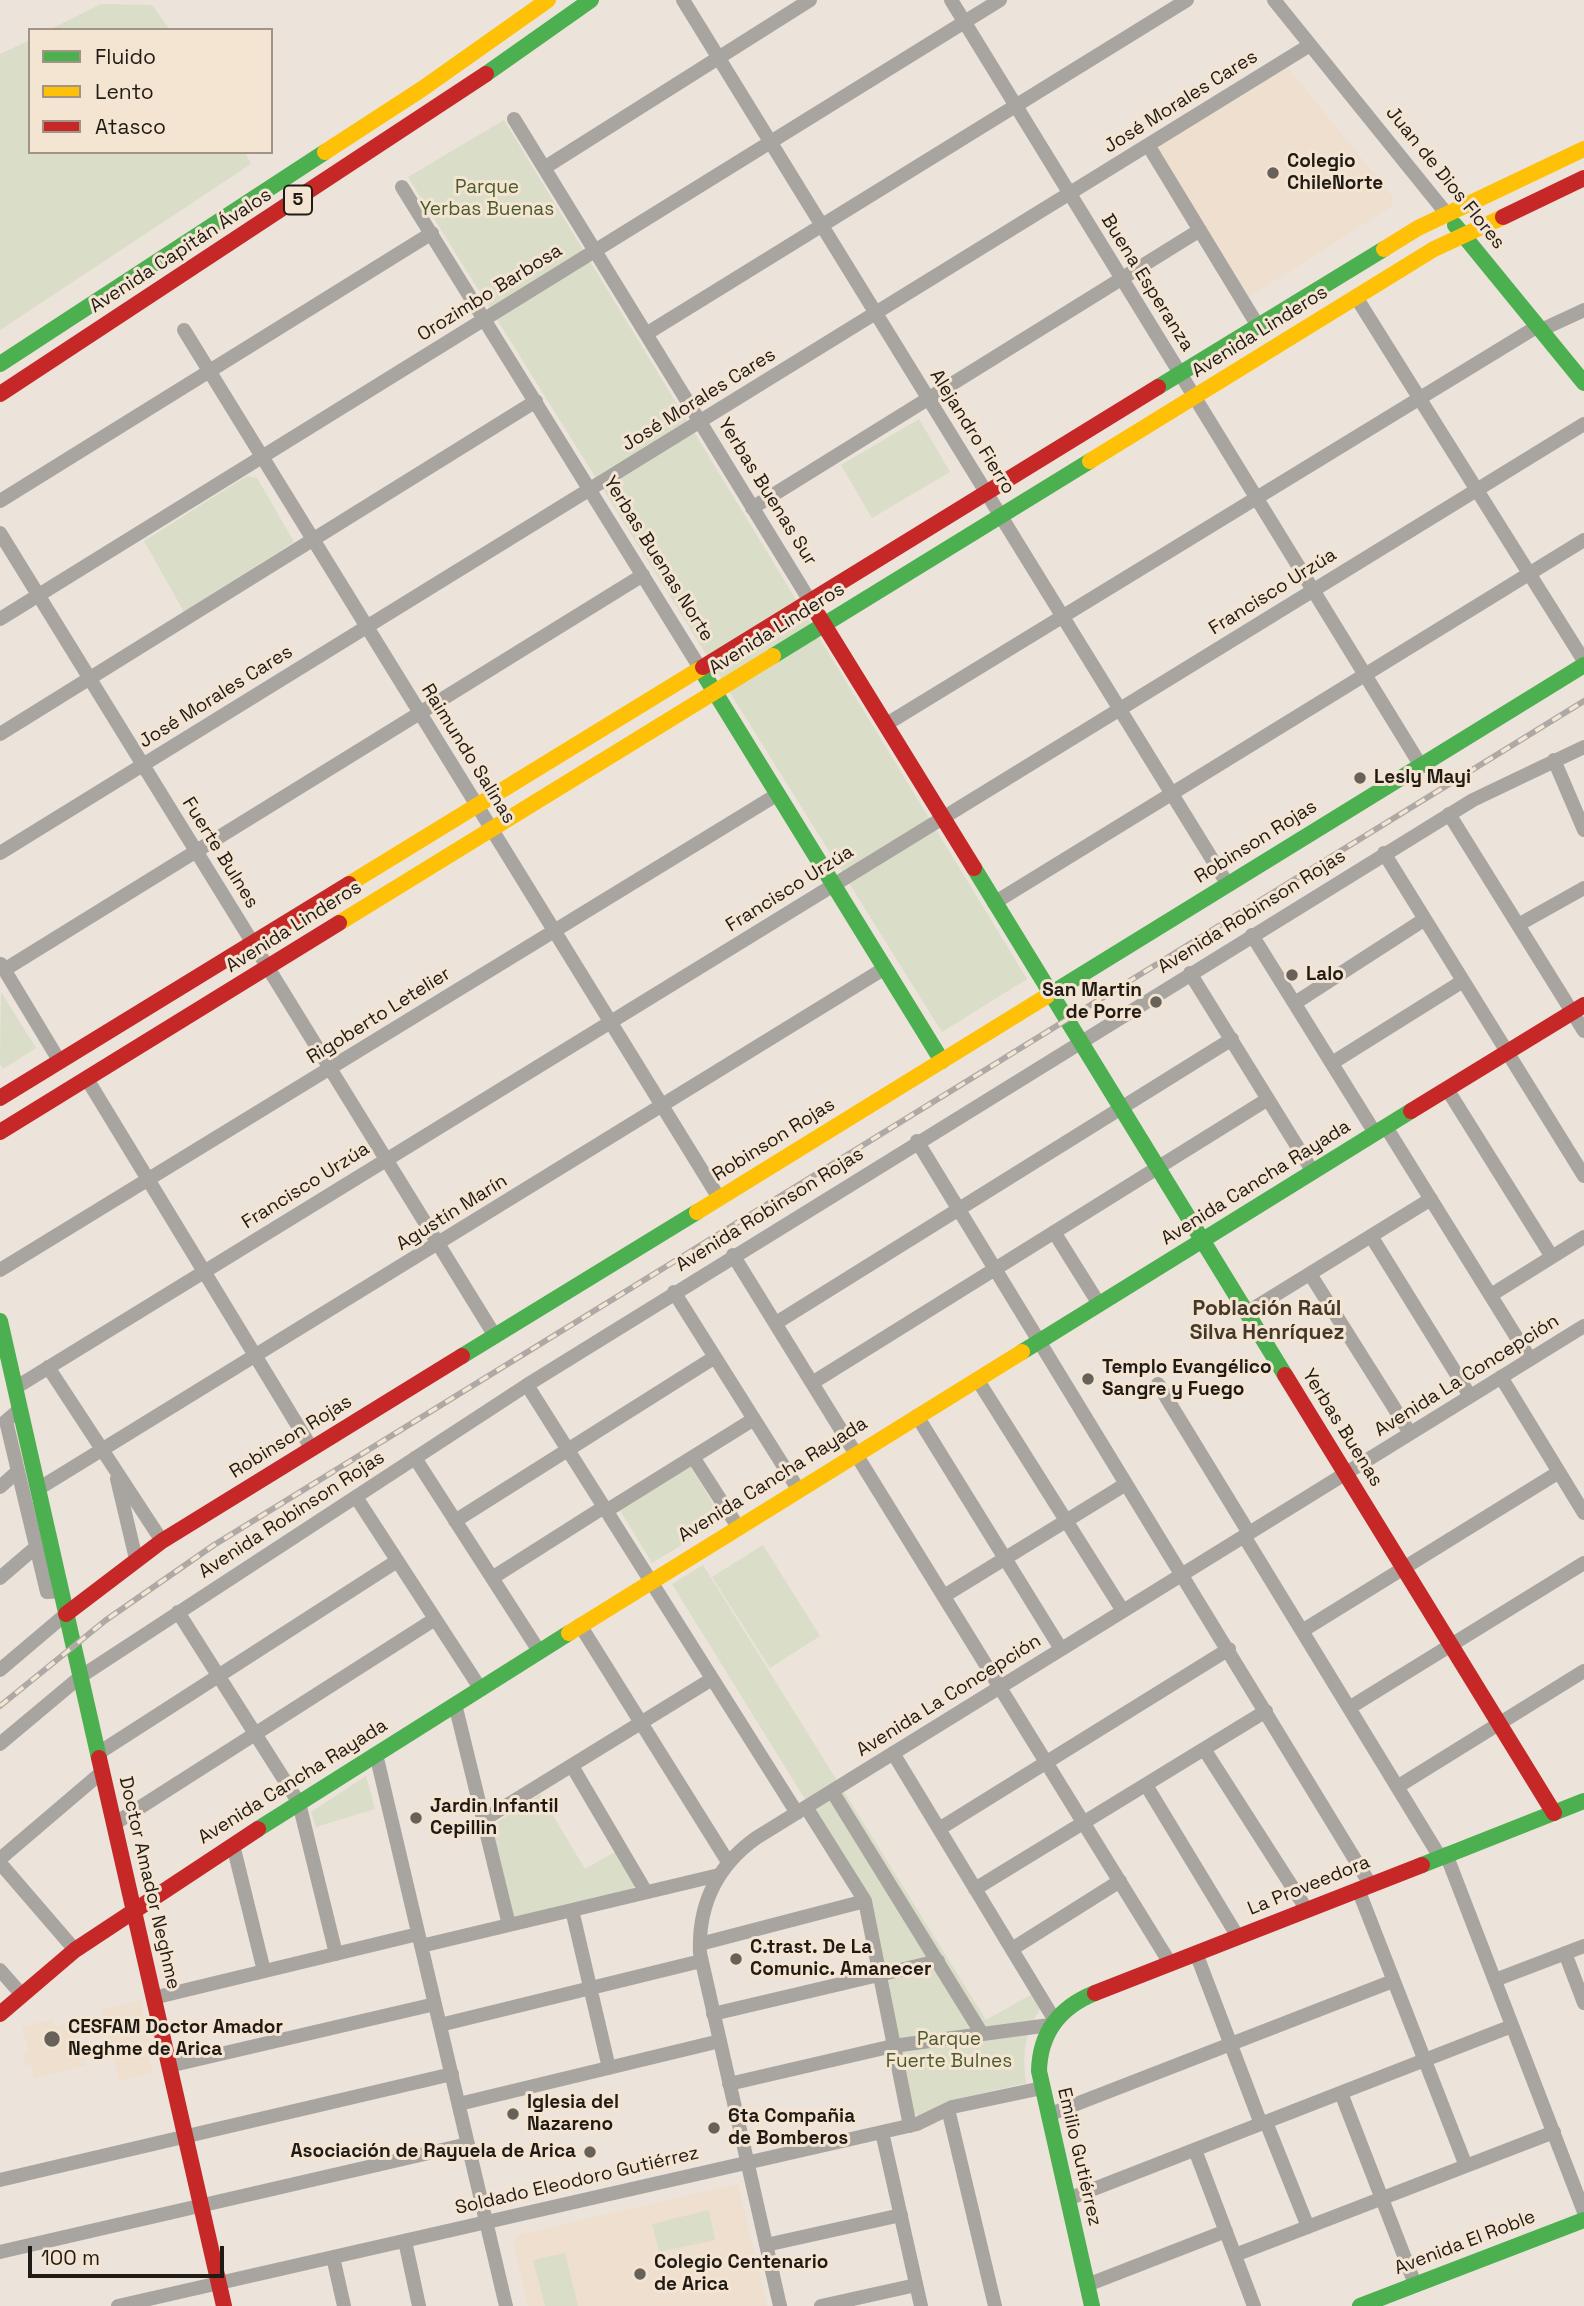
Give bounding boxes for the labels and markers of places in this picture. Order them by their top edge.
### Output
place label: Colegio ChileNorte [1287,151,1383,195]
marker: Colegio ChileNorte [1265,165,1281,181]
place label: Lesly Mayi [1374,767,1471,789]
marker: Lesly Mayi [1352,770,1368,786]
place label: Lalo [1306,964,1344,986]
marker: Lalo [1284,967,1300,983]
place label: San Martin de Porre [1042,980,1142,1024]
marker: San Martin de Porre [1148,994,1164,1010]
place label: Templo Evangélico Sangre y Fuego [1102,1357,1272,1401]
marker: Templo Evangélico Sangre y Fuego [1080,1371,1096,1387]
place label: Jardin Infantil Cepillin [430,1796,559,1840]
marker: Jardin Infantil Cepillin [408,1810,424,1826]
place label: C.trast. De La Comunic. Amanecer [750,1937,931,1981]
marker: C.trast. De La Comunic. Amanecer [728,1951,744,1967]
place label: CESFAM Doctor Amador Neghme de Arica [68,2017,283,2061]
marker: CESFAM Doctor Amador Neghme de Arica [42,2029,62,2049]
place label: Iglesia del Nazareno [527,2092,619,2136]
marker: Iglesia del Nazareno [505,2106,521,2122]
place label: 6ta Compañia de Bomberos [728,2106,855,2150]
marker: 6ta Compañia de Bomberos [706,2120,722,2136]
place label: Asociación de Rayuela de Arica [291,2141,576,2163]
marker: Asociación de Rayuela de Arica [582,2144,598,2160]
place label: Colegio Centenario de Arica [654,2252,828,2296]
marker: Colegio Centenario de Arica [632,2266,648,2282]

